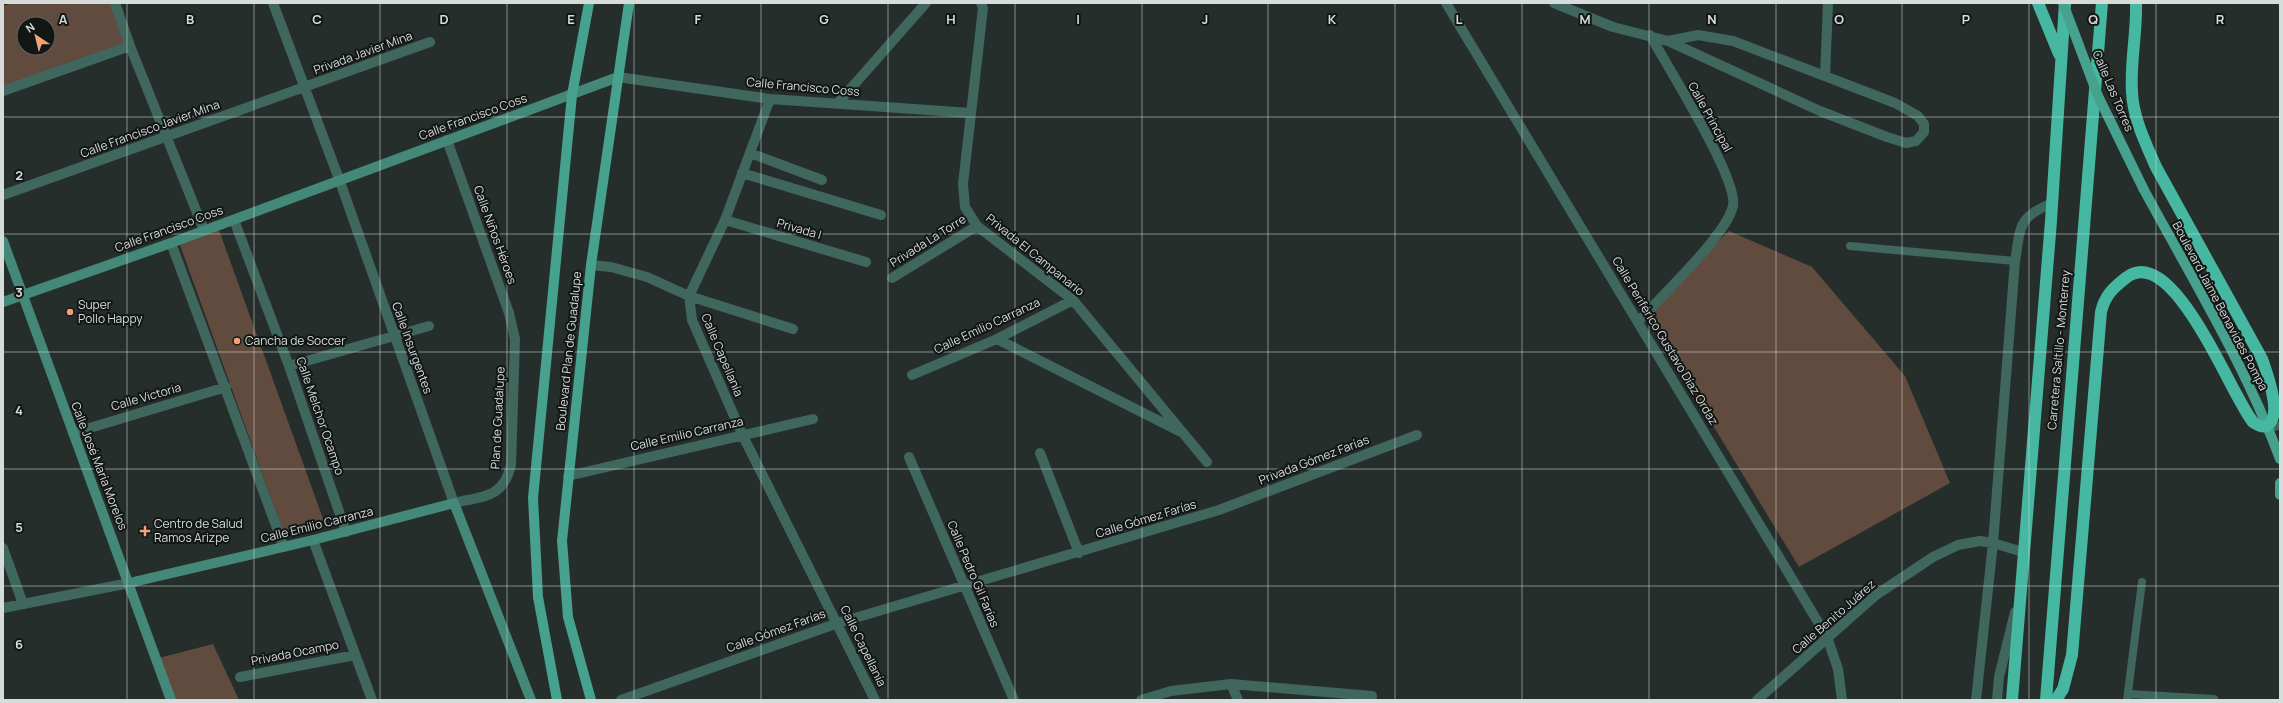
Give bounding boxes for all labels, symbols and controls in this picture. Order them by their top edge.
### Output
text: A [59,10,68,28]
text: B [186,10,194,28]
text: C [312,10,322,28]
text: D [439,10,449,28]
text: E [567,10,575,28]
text: F [695,10,702,28]
text: G [819,10,829,28]
text: H [946,10,956,28]
text: I [1076,10,1080,28]
text: J [1202,10,1208,28]
text: K [1328,10,1337,28]
text: L [1456,10,1463,28]
text: M [1579,10,1591,28]
text: N [1707,10,1717,28]
text: O [1834,10,1844,28]
text: P [1962,10,1970,28]
text: Q [2088,10,2098,28]
text: R [2216,10,2225,28]
north arrow [16,16,56,56]
text: N [22,19,38,36]
street label: Privada Javier Mina [311,27,415,78]
street label: Calle Las Torres [2089,47,2138,134]
street label: Calle Francisco Coss [746,73,861,100]
street label: Calle Principal [1684,79,1737,155]
street label: Calle Francisco Coss [416,89,529,144]
street label: Calle Francisco Javier Mina [78,95,222,162]
text: 2 [15,166,23,184]
street label: Calle Niños Héroes [470,183,521,287]
street label: Calle Francisco Coss [112,201,225,256]
street label: Privada La Torre [886,210,969,271]
street label: Privada El Campanario [982,210,1088,300]
street label: Privada I [775,214,823,243]
street label: Boulevard Jaime Benavides Pompa [2168,218,2272,393]
street label: Calle Periférico Gustavo Díaz Ordaz [1608,253,1723,428]
street label: Carretera Saltillo - Monterrey [2043,269,2074,430]
street label: Boulevard Plan de Guadalupe [552,270,585,431]
text: 3 [15,283,23,301]
street label: Calle Emilio Carranza [931,293,1043,358]
place label: Super Pollo Happy [78,296,143,327]
street label: Calle Insurgentes [388,300,437,396]
marker: Super Pollo Happy [65,307,75,317]
street label: Calle Capellanía [697,311,748,399]
place label: Cancha de Soccer [245,332,346,349]
marker: Cancha de Soccer [232,336,242,346]
street label: Calle Melchor Ocampo [292,354,349,477]
street label: Plan de Guadalupe [486,366,509,470]
street label: Calle Victoria [109,378,183,415]
street label: Calle José María Morelos [67,399,132,532]
text: 4 [15,401,23,419]
street label: Calle Emilio Carranza [629,412,745,455]
street label: Privada Gómez Farías [1256,431,1371,488]
street label: Calle Gómez Farías [1093,495,1198,542]
street label: Calle Emilio Carranza [259,502,375,547]
place label: Centro de Salud Ramos Arizpe [154,515,243,546]
text: 5 [15,518,23,536]
street label: Calle Pedro Gil Farías [943,518,1004,630]
marker: Centro de Salud Ramos Arizpe [139,525,151,537]
street label: Calle Benito Juárez [1788,576,1879,658]
street label: Calle Capellanía [836,602,890,689]
street label: Calle Gómez Farías [724,605,828,656]
text: 6 [15,635,23,653]
street label: Privada Ocampo [249,636,340,669]

